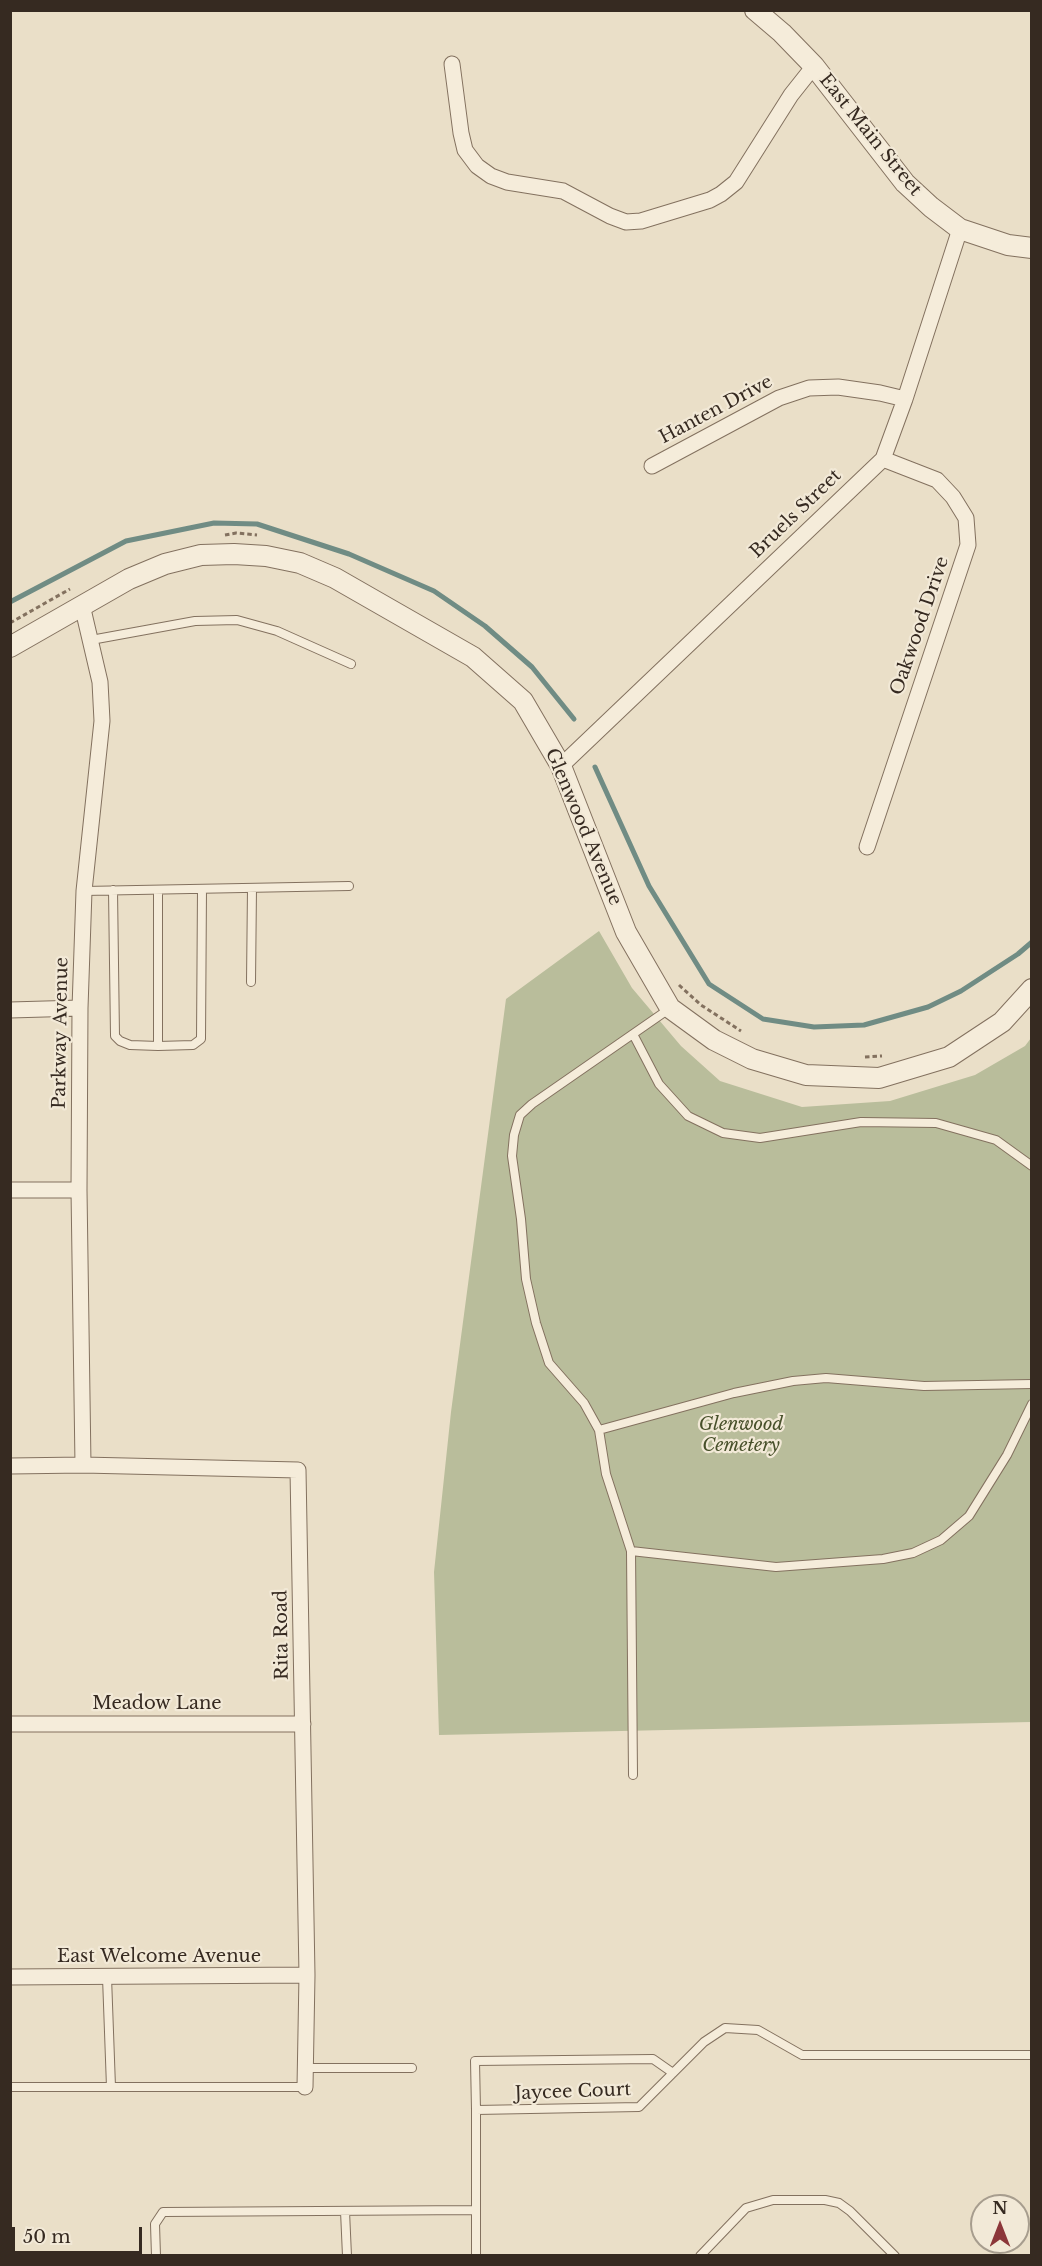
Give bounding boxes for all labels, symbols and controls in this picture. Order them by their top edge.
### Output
street label: East Main Street [814,70,926,200]
street label: Hanten Drive [656,371,776,449]
street label: Bruels Street [746,465,846,563]
street label: Oakwood Drive [886,554,954,698]
street label: Glenwood Avenue [540,745,626,909]
street label: Parkway Avenue [49,957,73,1109]
park label: Glenwood Cemetery [699,1414,783,1456]
street label: Rita Road [270,1590,294,1680]
street label: Meadow Lane [92,1693,222,1715]
street label: East Welcome Avenue [57,1946,261,1968]
street label: Jaycee Court [515,2079,631,2105]
north arrow [970,2194,1030,2254]
text: N [992,2198,1008,2218]
scale bar [15,2215,146,2253]
text: 50 m [23,2226,71,2248]

